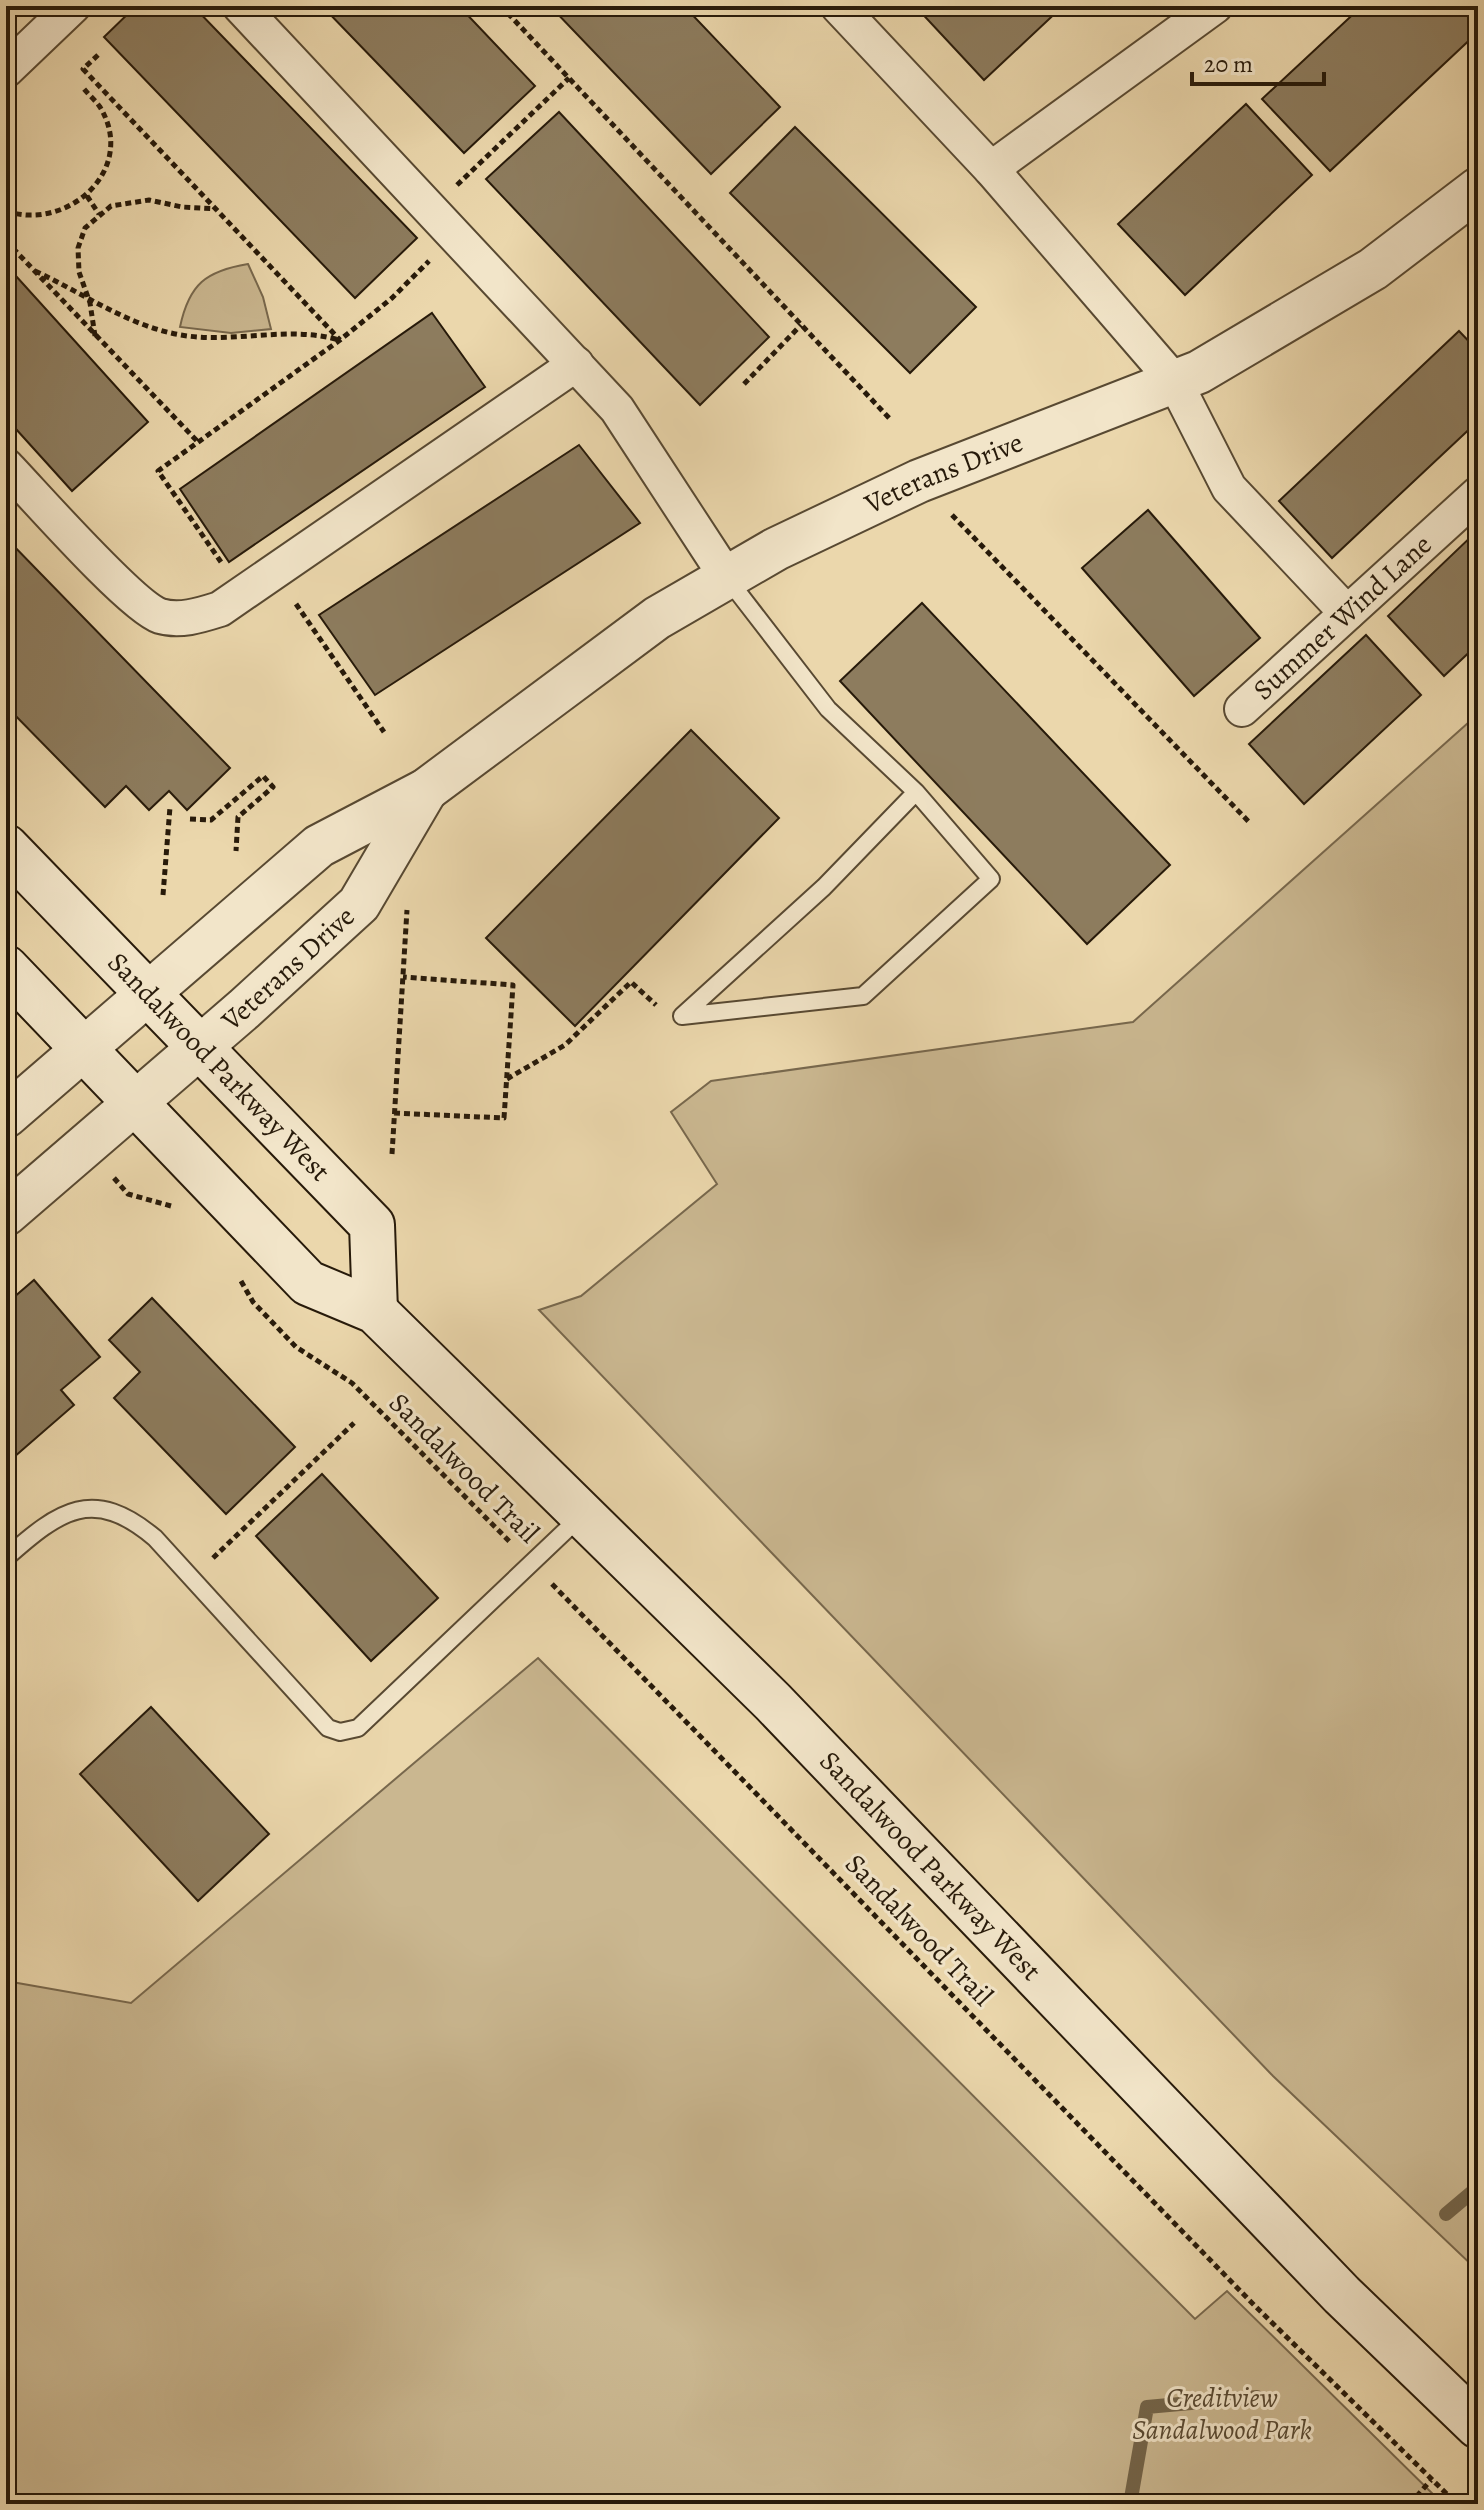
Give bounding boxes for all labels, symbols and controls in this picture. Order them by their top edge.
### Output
scale bar [1192,36,1324,86]
text: 20 m [1204,48,1253,80]
street label: Veterans Drive [858,423,1028,523]
street label: Summer Wind Lane [1245,526,1440,709]
street label: Veterans Drive [213,898,363,1040]
street label: Sandalwood Parkway West [99,944,339,1190]
street label: Sandalwood Trail [381,1385,548,1552]
street label: Sandalwood Parkway West [811,1743,1050,1989]
street label: Sandalwood Trail [837,1846,1002,2015]
park label: Creditview Sandalwood Park [1132,2379,1312,2449]

